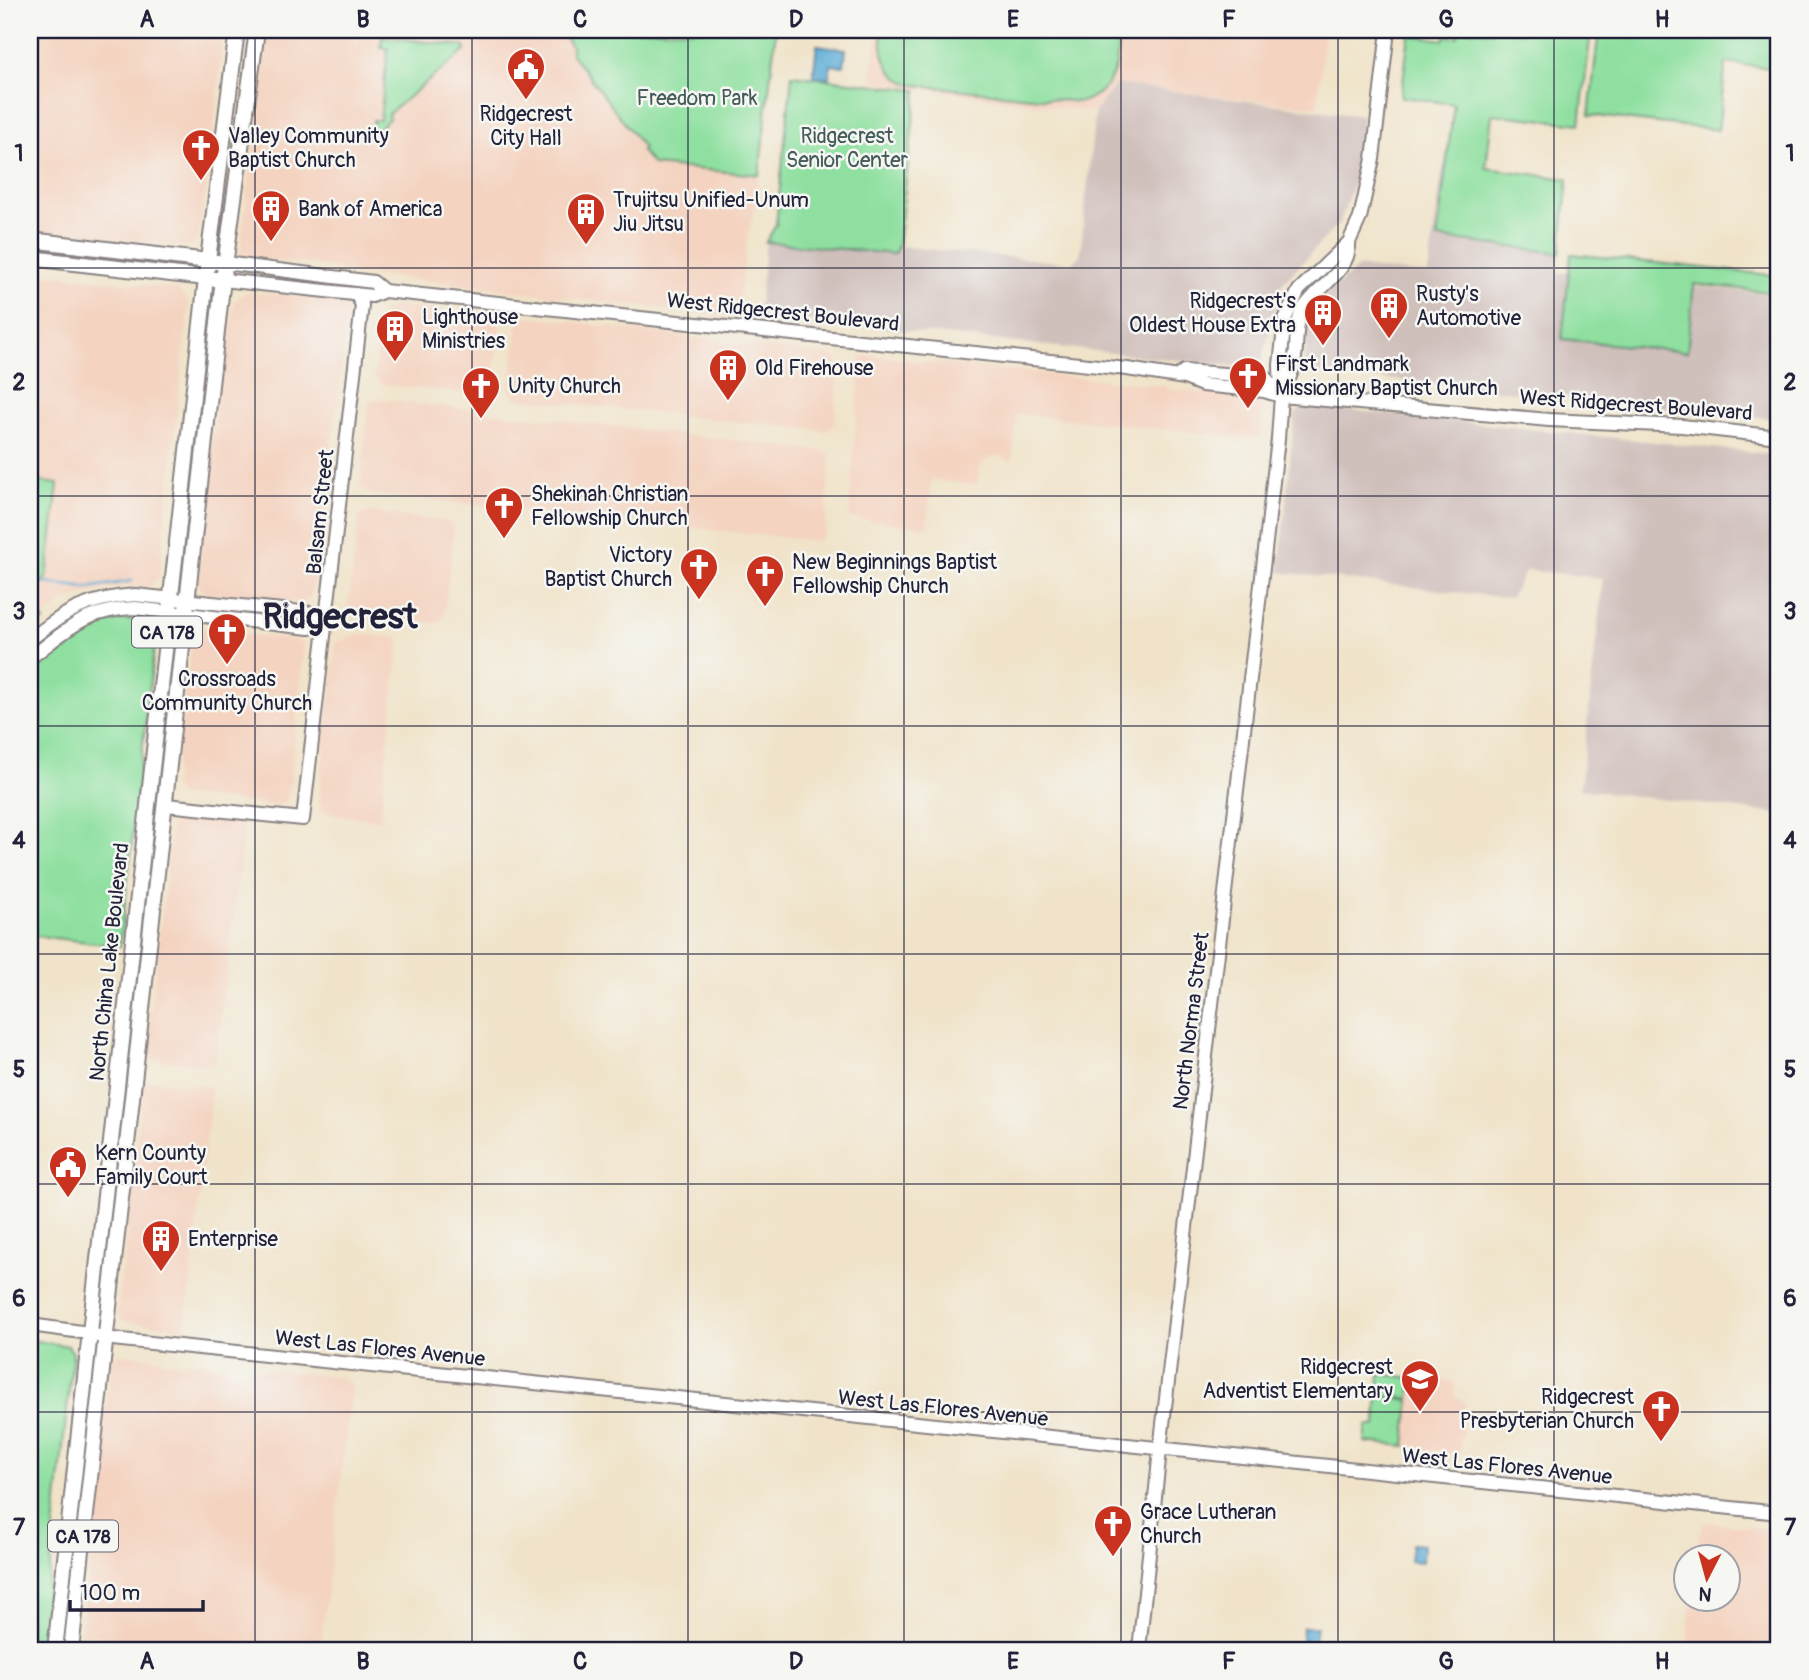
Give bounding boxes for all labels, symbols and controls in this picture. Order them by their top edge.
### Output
text: A [140,5,155,34]
text: B [356,5,370,34]
text: C [573,5,587,34]
text: D [789,5,803,34]
text: E [1007,5,1019,34]
text: F [1222,5,1236,34]
text: G [1438,5,1454,34]
text: H [1655,5,1669,34]
public building icon: Ridgecrest City Hall [505,46,547,101]
park label: Freedom Park [637,85,758,112]
place label: Ridgecrest City Hall [480,101,573,152]
place label: Valley Community Baptist Church [228,123,389,174]
park label: Ridgecrest Senior Center [786,123,909,174]
church icon: Valley Community Baptist Church [180,127,222,182]
text: 1 [15,139,24,168]
text: 1 [1786,139,1795,168]
place label: Trujitsu Unified-Unum Jiu Jitsu [613,187,809,238]
building icon: Bank of America [250,188,292,243]
building icon: Trujitsu Unified-Unum Jiu Jitsu [565,191,607,246]
place label: Bank of America [298,196,442,223]
place label: Rusty's Automotive [1416,281,1522,332]
building icon: Rusty's Automotive [1368,285,1410,340]
street label: West Ridgecrest Boulevard [665,287,901,338]
place label: Ridgecrest's Oldest House Extra [1129,288,1297,339]
building icon: Ridgecrest's Oldest House Extra [1302,292,1344,347]
place label: Lighthouse Ministries [422,304,519,355]
building icon: Lighthouse Ministries [374,308,416,363]
building icon: Old Firehouse [707,347,749,402]
place label: First Landmark Missionary Baptist Church [1275,351,1498,402]
place label: Old Firehouse [755,355,874,382]
church icon: First Landmark Missionary Baptist Church [1227,355,1269,410]
church icon: Unity Church [460,365,502,420]
text: 2 [13,368,26,397]
text: 2 [1784,368,1797,397]
place label: Unity Church [508,373,621,400]
street label: West Ridgecrest Boulevard [1518,384,1754,427]
street label: Balsam Street [300,447,341,576]
place label: Shekinah Christian Fellowship Church [531,481,688,532]
church icon: Shekinah Christian Fellowship Church [483,485,525,540]
place label: Victory Baptist Church [544,542,672,593]
church icon: Victory Baptist Church [678,546,720,601]
place label: New Beginnings Baptist Fellowship Church [792,549,997,600]
church icon: New Beginnings Baptist Fellowship Church [744,553,786,608]
district label: Ridgecrest [263,595,418,639]
text: 3 [13,597,25,626]
text: 3 [1784,597,1796,626]
church icon: Crossroads Community Church [206,611,248,666]
road number: CA 178 [132,617,202,648]
place label: Crossroads Community Church [142,666,312,717]
text: 4 [12,826,26,855]
text: 4 [1783,826,1797,855]
street label: North China Lake Boulevard [84,842,135,1083]
street label: North Norma Street [1167,930,1216,1111]
text: 5 [13,1055,25,1084]
text: 5 [1784,1055,1796,1084]
place label: Kern County Family Court [95,1140,208,1191]
public building icon: Kern County Family Court [47,1144,89,1199]
building icon: Enterprise [140,1218,182,1273]
place label: Enterprise [188,1226,278,1253]
text: 6 [12,1284,26,1313]
text: 6 [1783,1284,1797,1313]
street label: West Las Flores Avenue [274,1324,487,1373]
place label: Ridgecrest Adventist Elementary [1202,1354,1394,1405]
school or university icon: Ridgecrest Adventist Elementary [1399,1358,1441,1413]
street label: West Las Flores Avenue [837,1384,1050,1433]
place label: Ridgecrest Presbyterian Church [1460,1384,1635,1435]
church icon: Ridgecrest Presbyterian Church [1640,1388,1682,1443]
street label: West Las Flores Avenue [1401,1442,1614,1491]
place label: Grace Lutheran Church [1140,1499,1276,1550]
church icon: Grace Lutheran Church [1092,1503,1134,1558]
text: 7 [13,1513,26,1542]
text: 7 [1784,1513,1797,1542]
road number: CA 178 [48,1520,118,1552]
north arrow [1672,1544,1742,1614]
scale bar [70,1568,203,1612]
text: 100 m [80,1580,140,1607]
text: N [1698,1581,1713,1607]
text: A [140,1647,155,1676]
text: B [356,1647,370,1676]
text: C [573,1647,587,1676]
text: D [789,1647,803,1676]
text: E [1007,1647,1019,1676]
text: F [1222,1647,1236,1676]
text: G [1438,1647,1454,1676]
text: H [1655,1647,1669,1676]

